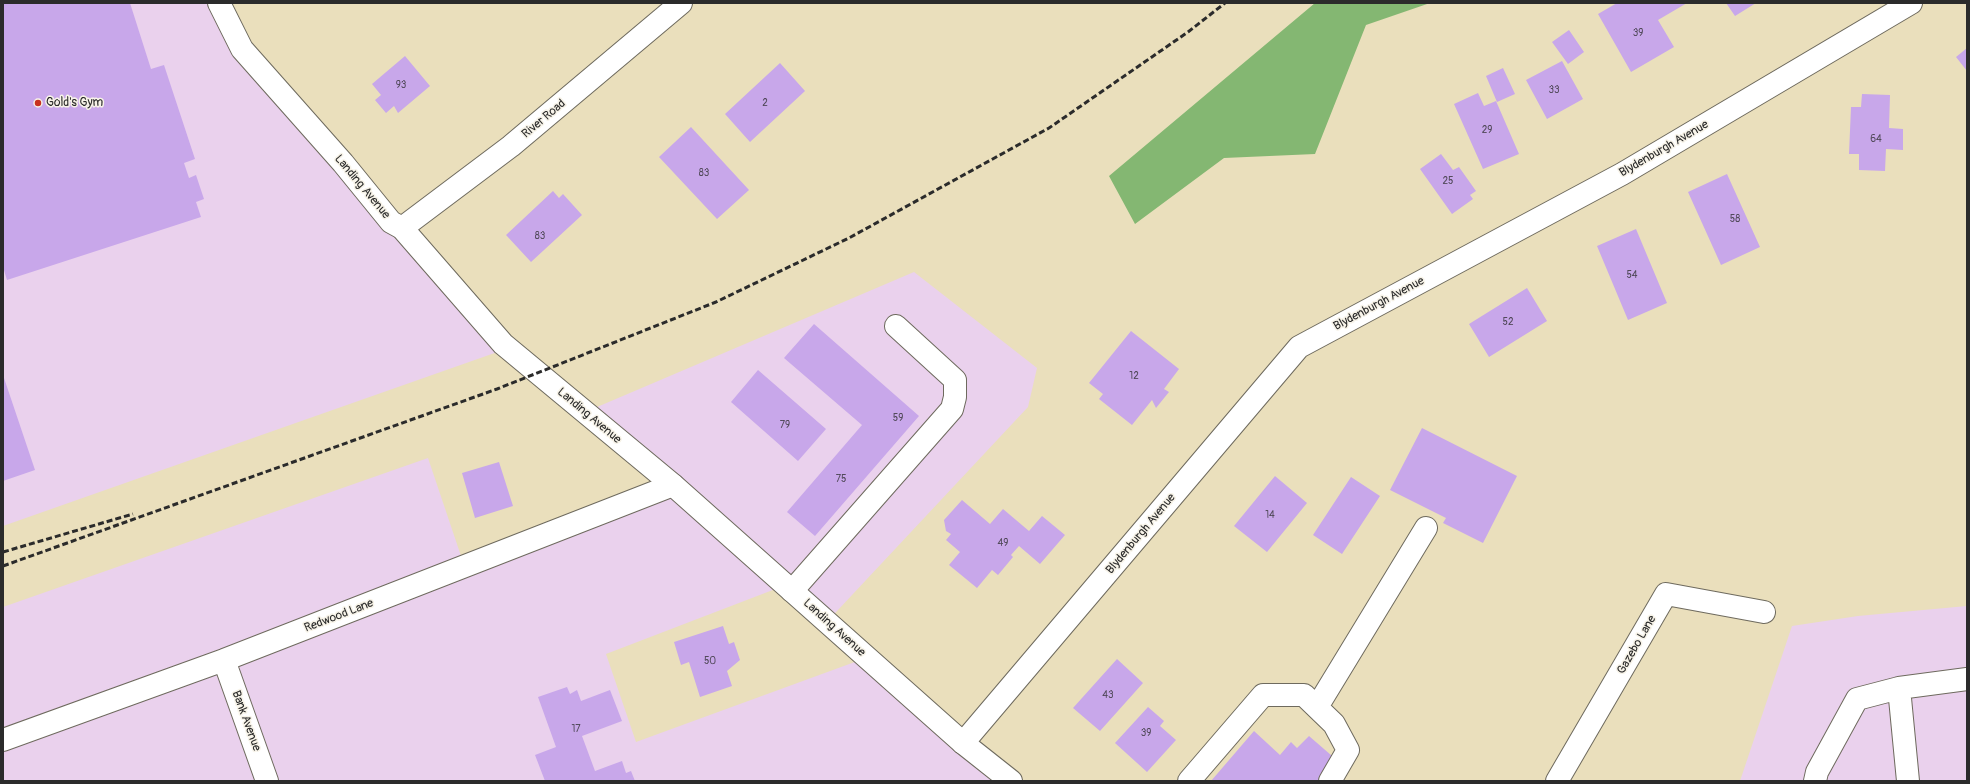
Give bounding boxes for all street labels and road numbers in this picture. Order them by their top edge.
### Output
street label: River Road [519,97,569,141]
street label: Blydenburgh Avenue [1617,118,1711,180]
street label: Landing Avenue [331,152,393,222]
street label: Blydenburgh Avenue [1331,274,1427,334]
street label: Landing Avenue [554,385,624,447]
street label: Blydenburgh Avenue [1103,491,1179,577]
street label: Redwood Lane [302,596,376,636]
street label: Landing Avenue [800,596,868,660]
street label: Gazebo Lane [1614,613,1660,677]
street label: Bank Avenue [228,689,264,753]

